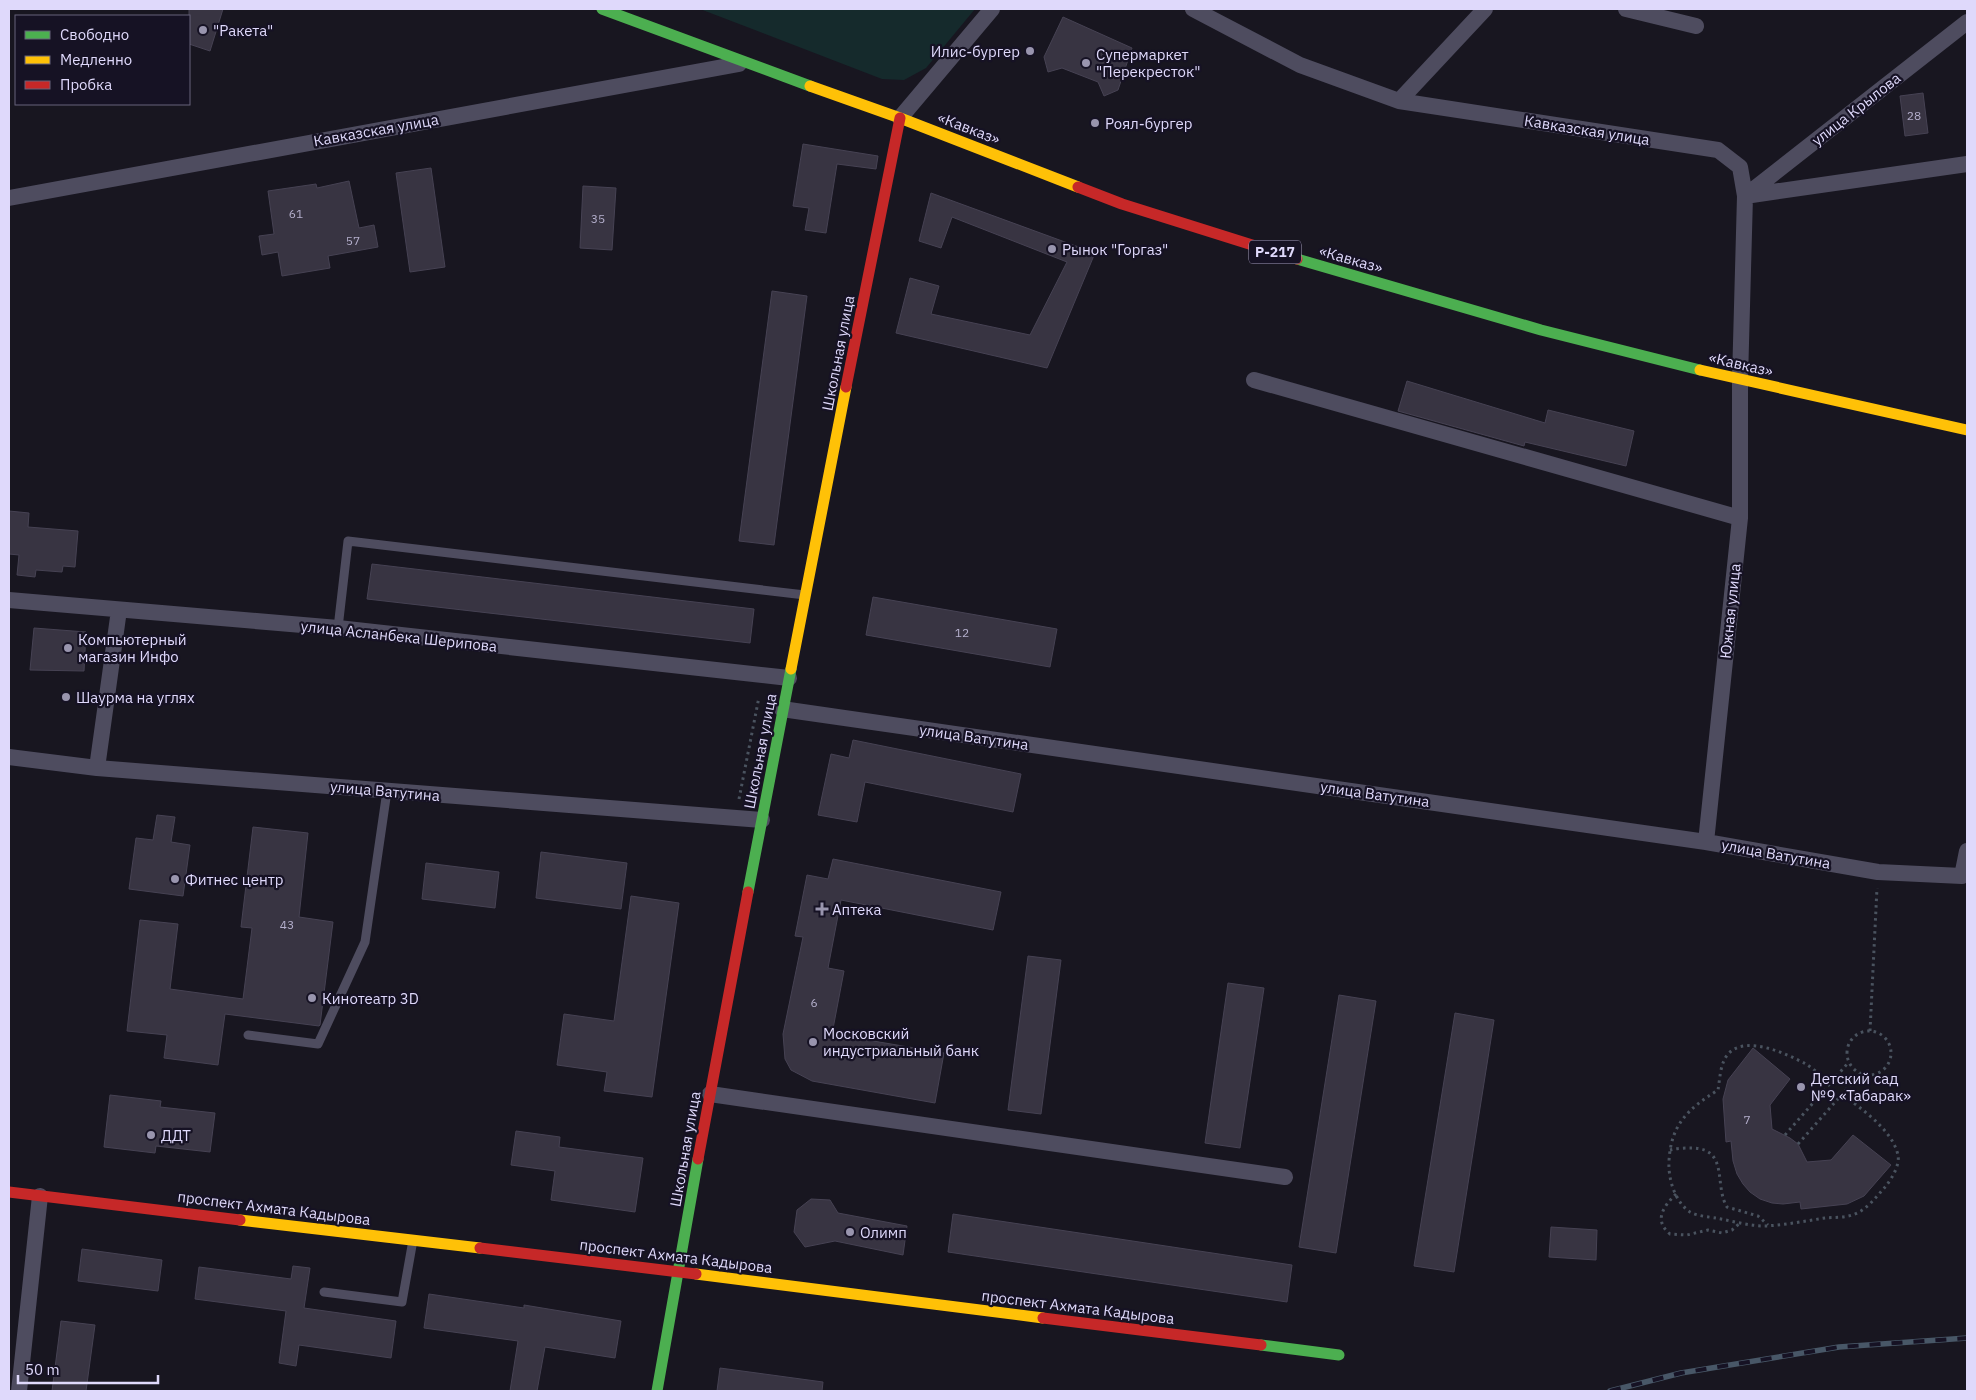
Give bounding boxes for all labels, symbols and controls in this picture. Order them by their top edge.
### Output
legend [15,15,190,105]
place label: "Ракета" [213,21,273,40]
marker: "Ракета" [197,24,209,36]
text: Свободно [60,25,129,44]
place label: Илис-бургер [931,42,1020,61]
marker: Илис-бургер [1024,45,1036,57]
place label: Супермаркет "Перекресток" [1096,45,1200,81]
text: Медленно [60,50,132,69]
marker: Супермаркет "Перекресток" [1080,57,1092,69]
street label: улица Крылова [1808,68,1904,150]
text: Пробка [60,75,112,94]
street label: «Кавказ» [935,107,1003,149]
house number: 28 [1907,108,1921,123]
street label: Кавказская улица [312,110,440,150]
street label: Кавказская улица [1523,111,1651,149]
place label: Роял-бургер [1105,114,1193,133]
marker: Роял-бургер [1089,117,1101,129]
house number: 61 [289,206,303,221]
house number: 35 [591,211,605,226]
house number: 57 [346,233,360,248]
place label: Рынок "Горгаз" [1062,240,1168,259]
road number: Р-217 [1249,240,1301,264]
street label: «Кавказ» [1317,241,1385,277]
marker: Рынок "Горгаз" [1046,243,1058,255]
street label: Школьная улица [818,294,858,412]
street label: «Кавказ» [1707,347,1775,381]
street label: Южная улица [1716,562,1744,660]
street label: улица Асланбека Шерипова [300,616,498,656]
house number: 12 [955,625,969,640]
place label: Компьютерный магазин Инфо [78,630,187,666]
marker: Компьютерный магазин Инфо [62,642,74,654]
place label: Шаурма на углях [76,688,195,707]
marker: Шаурма на углях [60,691,72,703]
street label: Школьная улица [740,692,780,810]
street label: улица Ватутина [918,720,1030,754]
street label: улица Ватутина [329,777,441,805]
street label: улица Ватутина [1319,777,1431,811]
street label: улица Ватутина [1720,835,1832,873]
place label: Фитнес центр [185,870,284,889]
marker: Фитнес центр [169,873,181,885]
place label: Аптека [832,900,881,919]
marker: Аптека [816,903,828,915]
house number: 43 [280,917,294,932]
place label: Кинотеатр 3D [322,989,419,1008]
marker: Кинотеатр 3D [306,992,318,1004]
house number: 6 [810,995,818,1010]
place label: Московский индустриальный банк [823,1024,979,1060]
marker: Московский индустриальный банк [807,1036,819,1048]
place label: Детский сад №9 «Табарак» [1811,1069,1911,1105]
marker: Детский сад №9 «Табарак» [1795,1081,1807,1093]
street label: Школьная улица [665,1090,705,1208]
house number: 7 [1743,1112,1751,1127]
place label: ДДТ [161,1126,191,1145]
marker: ДДТ [145,1129,157,1141]
street label: проспект Ахмата Кадырова [176,1187,372,1229]
place label: Олимп [860,1223,907,1242]
marker: Олимп [844,1226,856,1238]
street label: проспект Ахмата Кадырова [578,1235,774,1277]
street label: проспект Ахмата Кадырова [980,1286,1176,1328]
scale bar [18,1352,158,1384]
text: 50 m [25,1360,60,1379]

